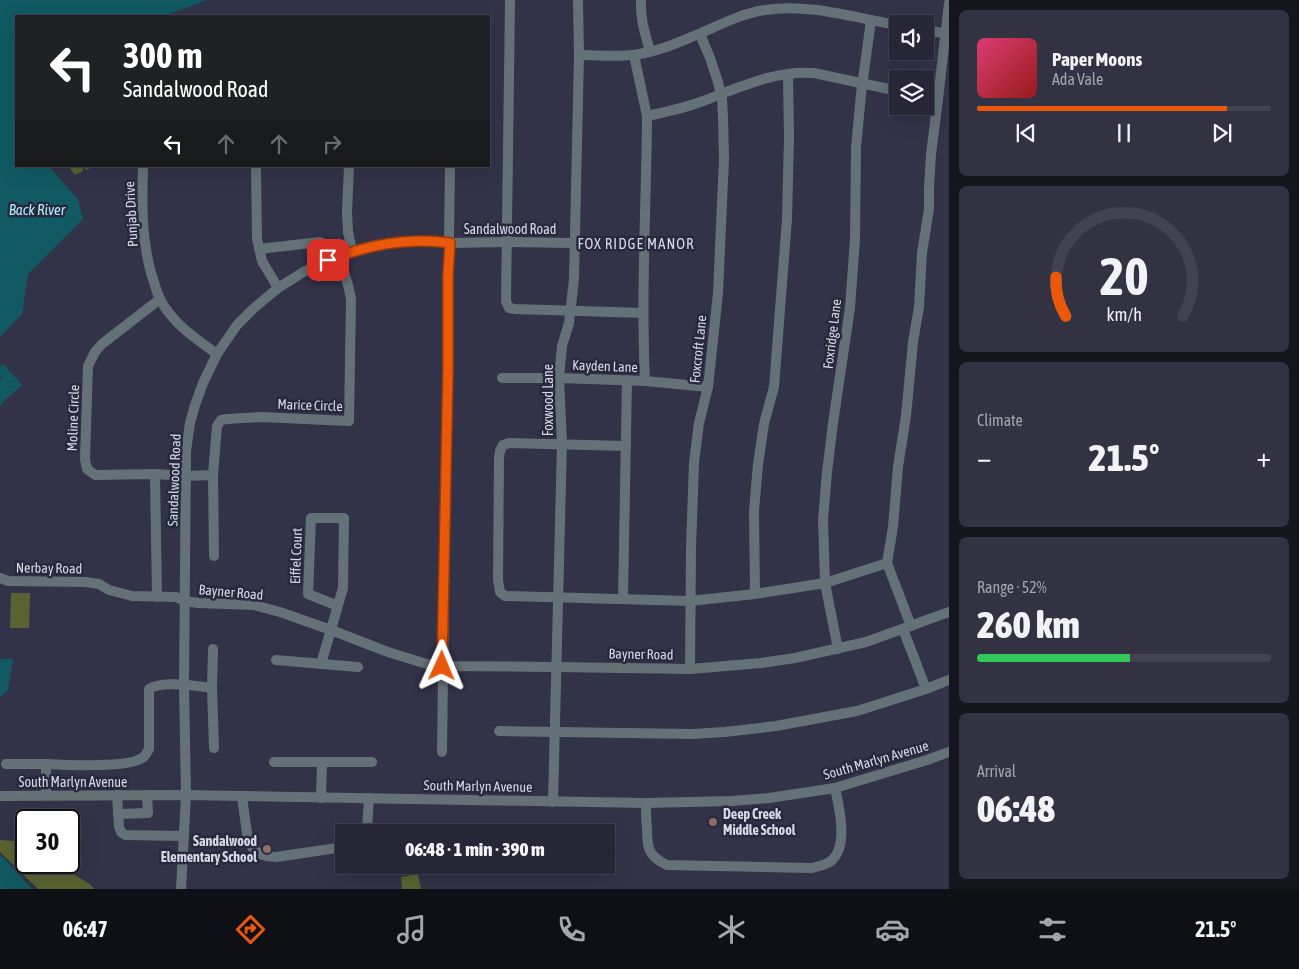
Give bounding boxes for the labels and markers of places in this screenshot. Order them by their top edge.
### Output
pin [307,239,349,281]
place label: Deep Creek Middle School [723,806,796,838]
marker: Deep Creek Middle School [707,816,719,828]
place label: Sandalwood Elementary School [161,833,257,865]
marker: Sandalwood Elementary School [261,843,273,855]

